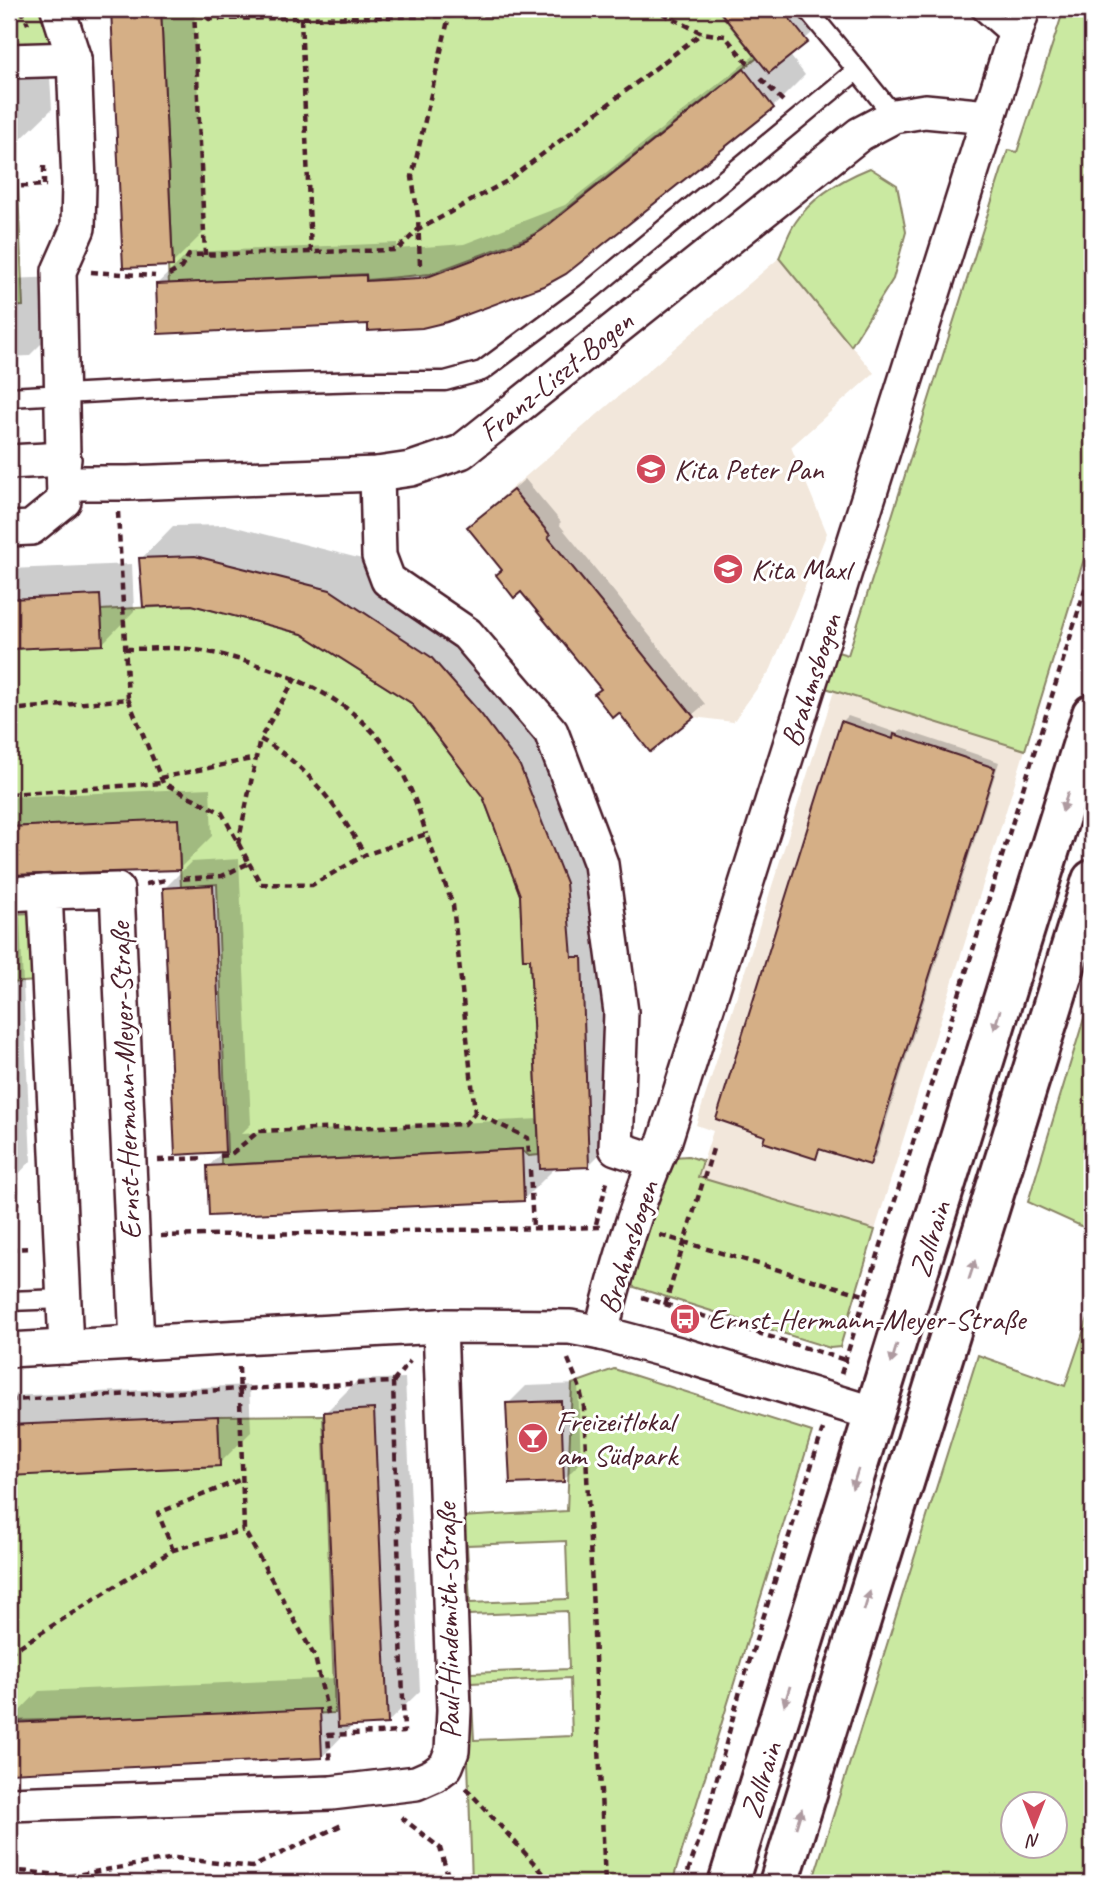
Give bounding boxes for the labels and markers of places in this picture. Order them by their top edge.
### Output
place label: Kita Peter Pan [674,450,825,488]
school or university icon: Kita Peter Pan [634,452,668,486]
place label: Kita Maxl [751,550,855,588]
school or university icon: Kita Maxl [711,552,745,586]
place label: Ernst-Hermann-Meyer-Straße [708,1300,1028,1338]
bus stop icon: Ernst-Hermann-Meyer-Straße [668,1302,702,1336]
place label: Freizeitlokal am Südpark [556,1402,679,1474]
bar icon: Freizeitlokal am Südpark [516,1421,550,1455]

